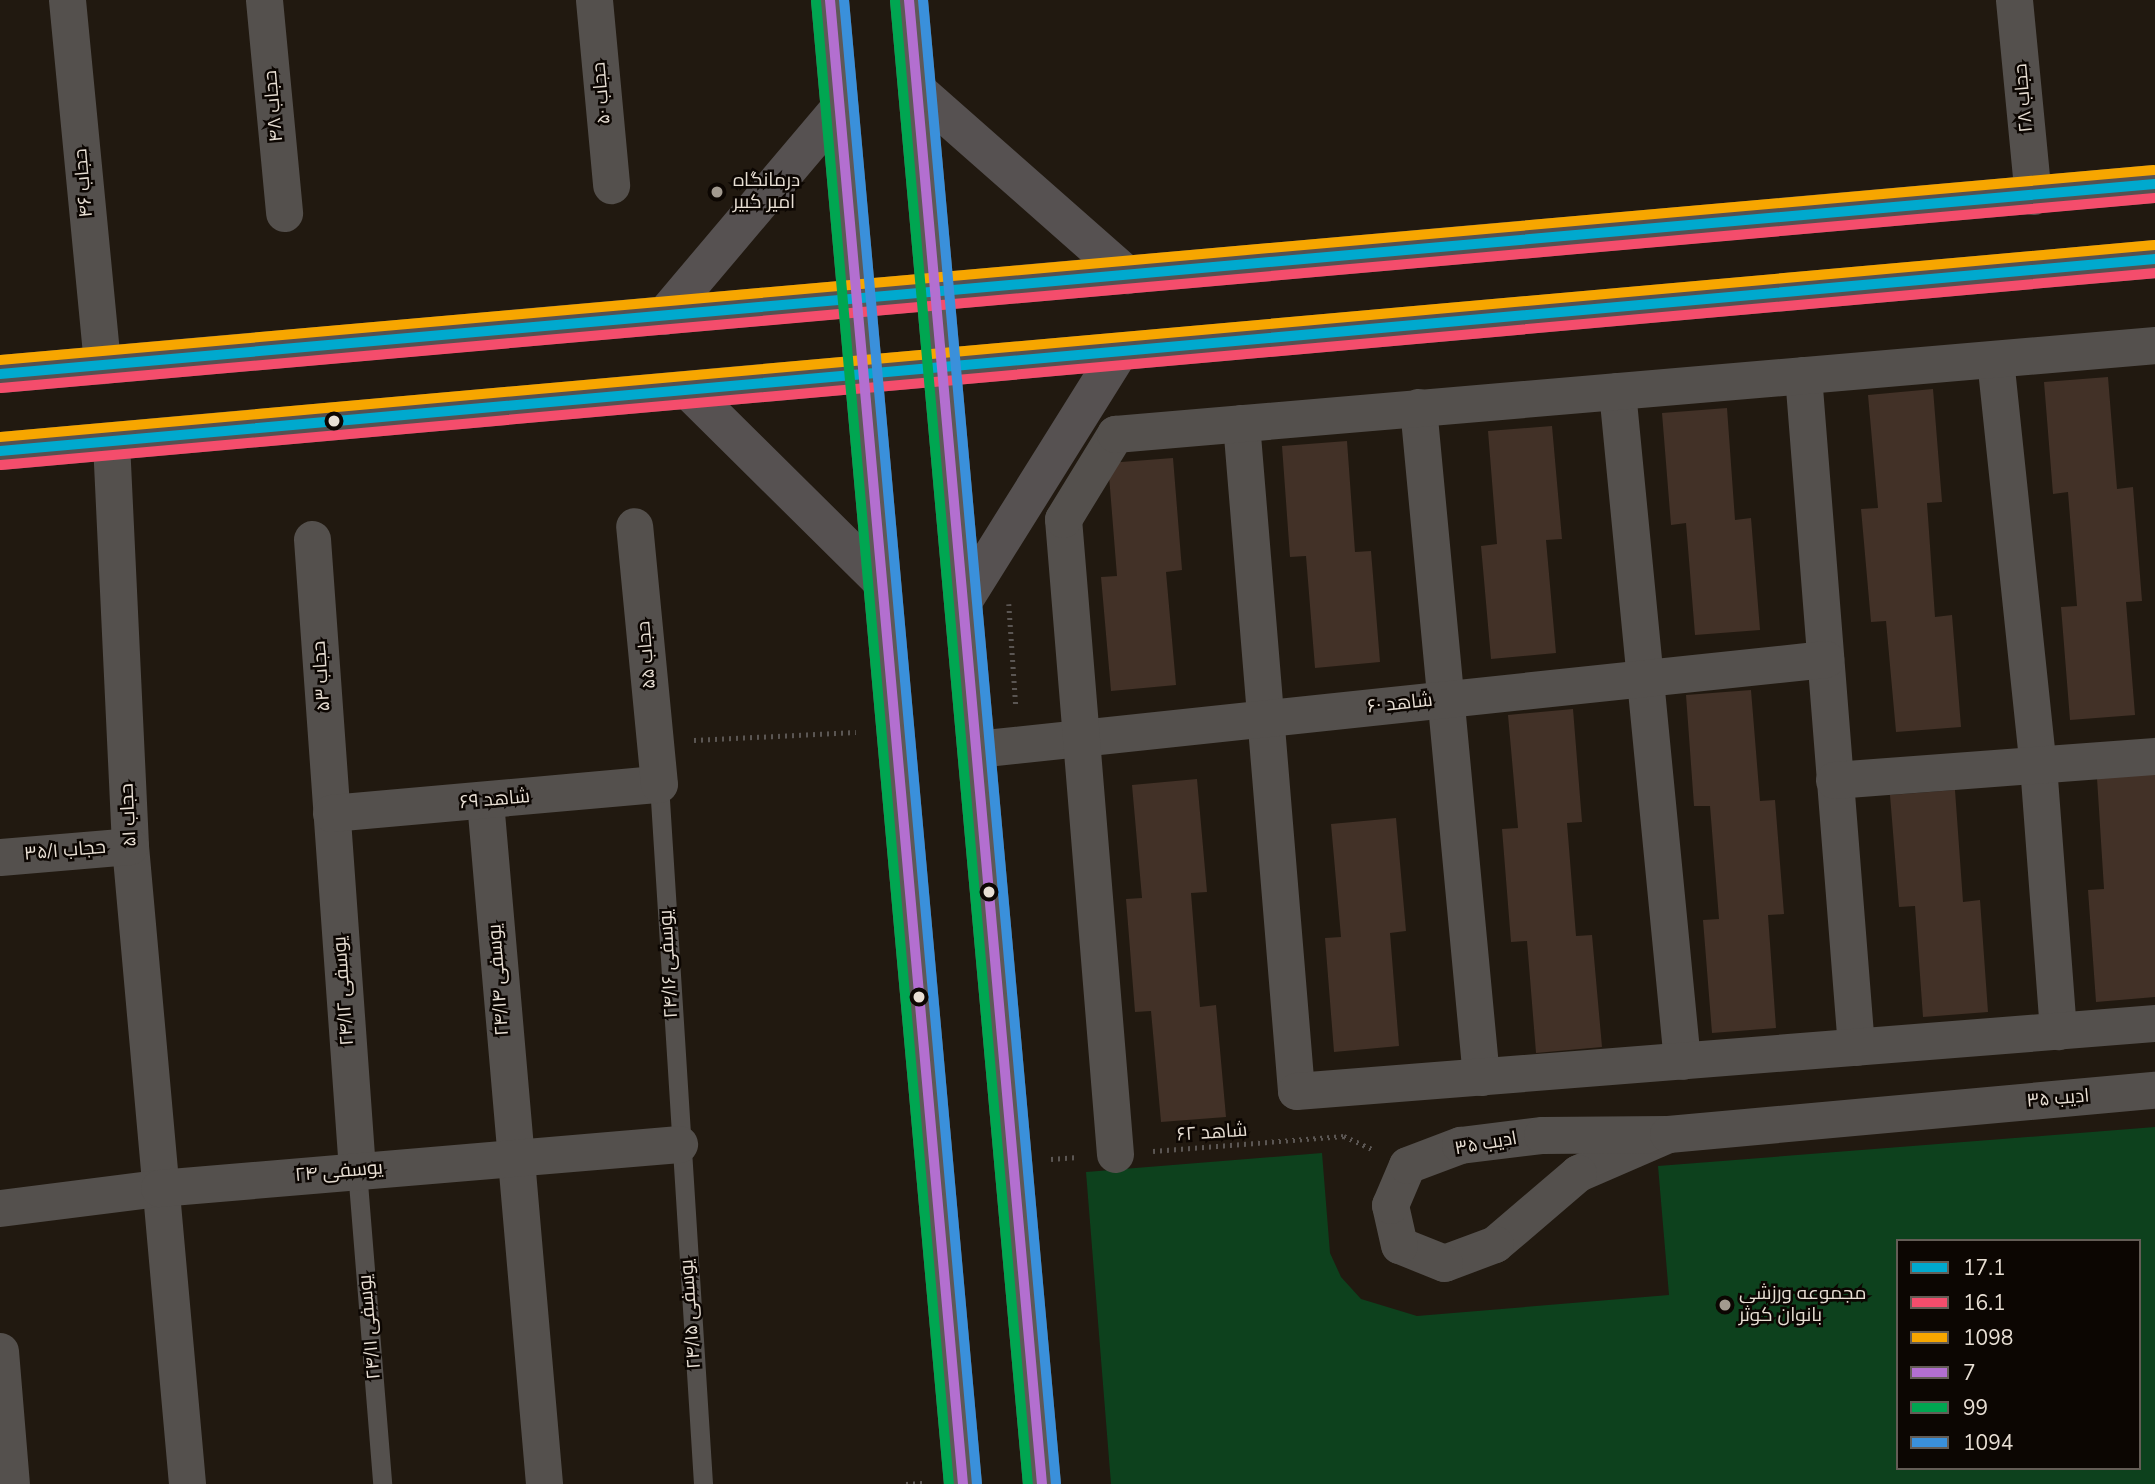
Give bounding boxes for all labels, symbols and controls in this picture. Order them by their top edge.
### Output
street label: حجاب ۵۰ [588,61,616,125]
street label: حجاب ۲۸ [2010,62,2038,134]
street label: حجاب ۴۸ [260,69,288,143]
street label: حجاب ۴۶ [70,148,98,218]
place label: درمانگاه امیر کبیر [733,170,800,214]
marker: درمانگاه امیر کبیر [707,182,727,202]
unlabelled marker [327,414,341,428]
street label: حجاب ۵۵ [633,620,661,690]
street label: حجاب ۵۳ [308,640,336,712]
street label: شاهد ۶۰ [1366,689,1434,719]
street label: حجاب ۵۱ [116,783,142,847]
street label: شاهد ۶۹ [459,786,531,814]
street label: حجاب ۳۵/۱ [23,836,107,866]
unlabelled marker [982,885,996,899]
street label: یوسفی ۲۴/۱۶ [655,909,683,1019]
street label: یوسفی ۲۴/۱۴ [484,923,514,1037]
street label: یوسفی ۲۴/۱۲ [329,936,359,1046]
unlabelled marker [912,990,926,1004]
street label: ادیب ۳۵ [2026,1085,2090,1113]
street label: شاهد ۶۲ [1176,1119,1248,1147]
street label: ادیب ۳۵ [1453,1127,1519,1161]
street label: یوسفی ۲۴ [294,1157,384,1187]
legend [1896,1239,2141,1470]
text: 17.1 [1963,1254,2006,1282]
street label: یوسفی ۲۴/۱۵ [676,1258,706,1370]
street label: یوسفی ۲۴/۱۱ [354,1274,386,1380]
place label: مجموعه ورزشی بانوان کوثر [1739,1283,1866,1327]
text: 16.1 [1963,1289,2006,1317]
marker: مجموعه ورزشی بانوان کوثر [1717,1297,1733,1313]
text: 1098 [1963,1324,2013,1352]
text: 7 [1963,1359,1976,1387]
text: 99 [1963,1394,1988,1422]
text: 1094 [1963,1429,2013,1457]

